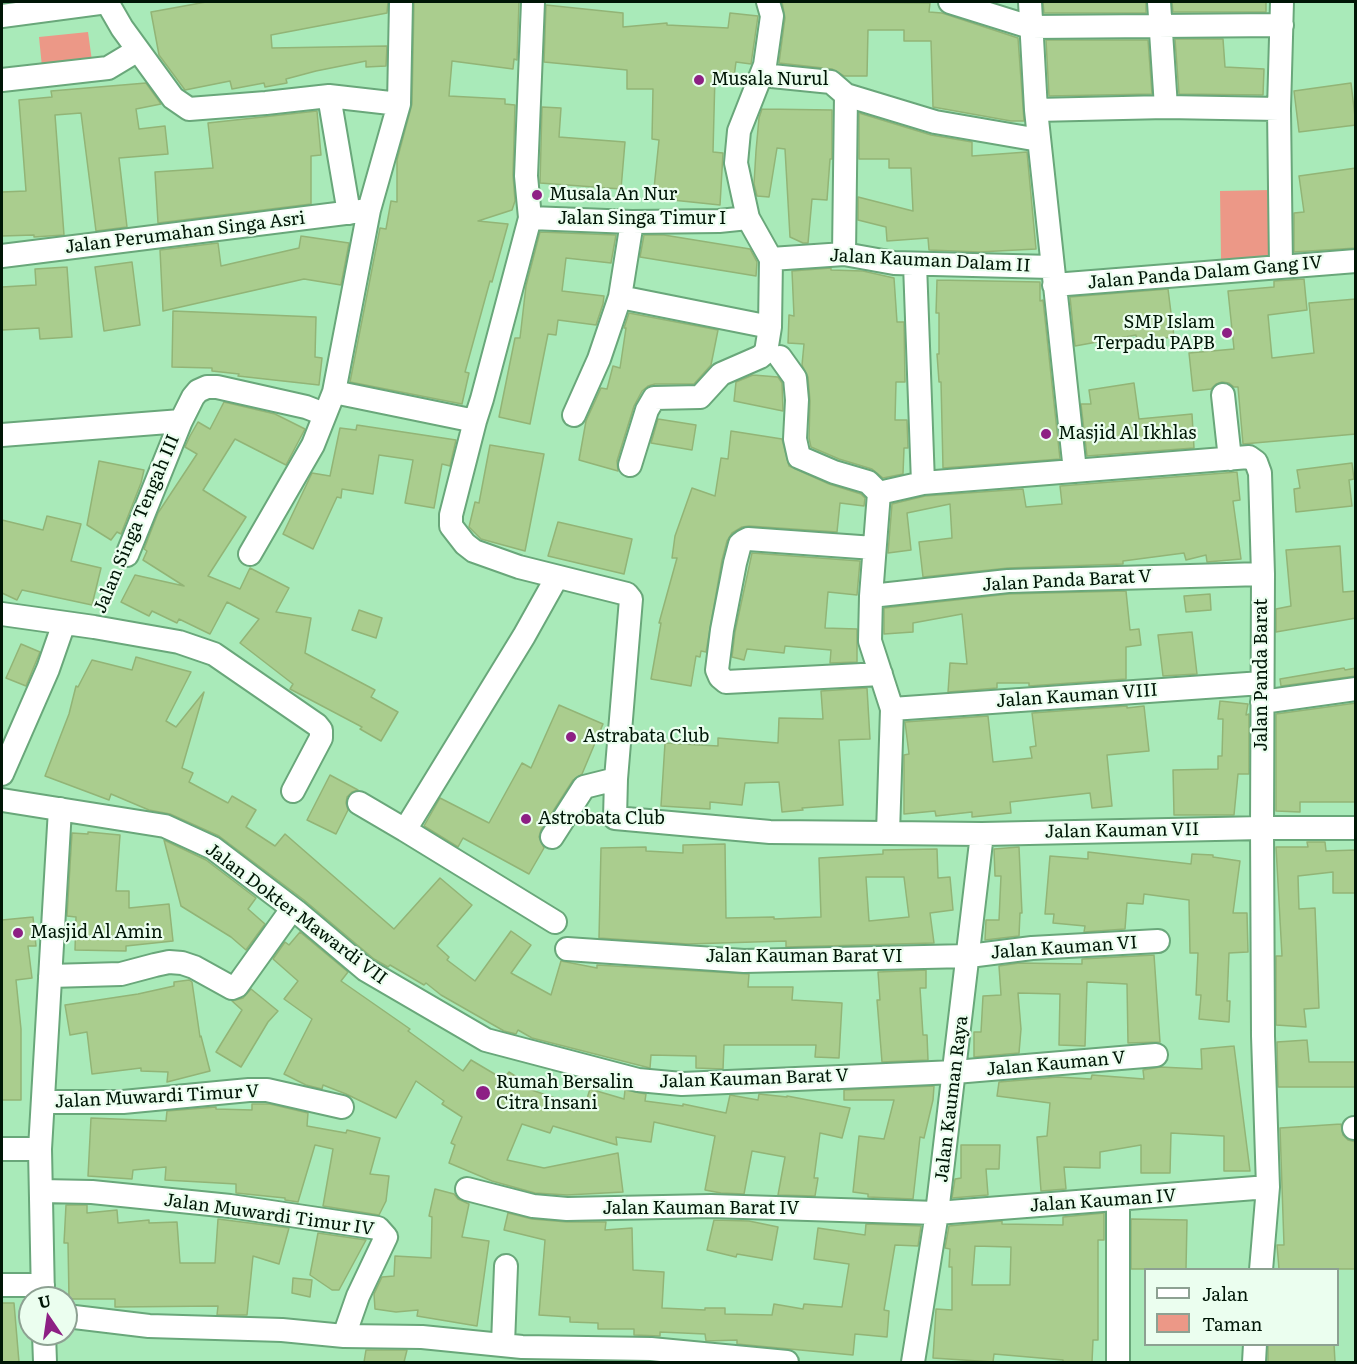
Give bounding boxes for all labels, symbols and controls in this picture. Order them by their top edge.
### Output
place label: Musala Nurul [711,69,828,91]
marker: Musala Nurul [692,73,706,87]
place label: Musala An Nur [549,184,677,206]
marker: Musala An Nur [530,188,544,202]
street label: Jalan Perumahan Singa Asri [64,208,306,258]
street label: Jalan Singa Timur I [558,208,726,230]
street label: Jalan Kauman Dalam II [829,245,1031,277]
street label: Jalan Panda Dalam Gang IV [1087,252,1323,294]
place label: SMP Islam Terpadu PAPB [1093,312,1215,354]
marker: SMP Islam Terpadu PAPB [1220,326,1234,340]
place label: Masjid Al Ikhlas [1058,423,1196,445]
marker: Masjid Al Ikhlas [1039,427,1053,441]
street label: Jalan Singa Tengah III [90,431,184,617]
street label: Jalan Panda Barat V [982,566,1152,596]
street label: Jalan Panda Barat [1251,599,1273,751]
street label: Jalan Kauman VIII [995,680,1159,712]
place label: Astrabata Club [583,726,709,748]
marker: Astrabata Club [564,730,578,744]
place label: Astrobata Club [538,808,665,830]
marker: Astrobata Club [519,812,533,826]
street label: Jalan Kauman VII [1045,819,1199,843]
street label: Jalan Dokter Mawardi VII [201,839,391,989]
place label: Masjid Al Amin [30,922,163,944]
marker: Masjid Al Amin [11,926,25,940]
street label: Jalan Kauman VI [990,932,1138,964]
street label: Jalan Kauman Barat VI [705,946,903,968]
street label: Jalan Kauman Raya [931,1014,973,1184]
street label: Jalan Kauman V [985,1047,1127,1081]
street label: Jalan Kauman Barat V [659,1065,849,1093]
place label: Rumah Bersalin Citra Insani [496,1072,634,1114]
street label: Jalan Muwardi Timur V [54,1081,260,1113]
marker: Rumah Bersalin Citra Insani [474,1084,492,1102]
street label: Jalan Kauman IV [1029,1185,1177,1217]
street label: Jalan Muwardi Timur IV [162,1190,376,1240]
street label: Jalan Kauman Barat IV [602,1198,800,1220]
legend [1144,1268,1339,1346]
text: Jalan [1202,1280,1248,1307]
north arrow [18,1286,78,1346]
text: U [36,1287,53,1314]
text: Taman [1202,1310,1262,1337]

